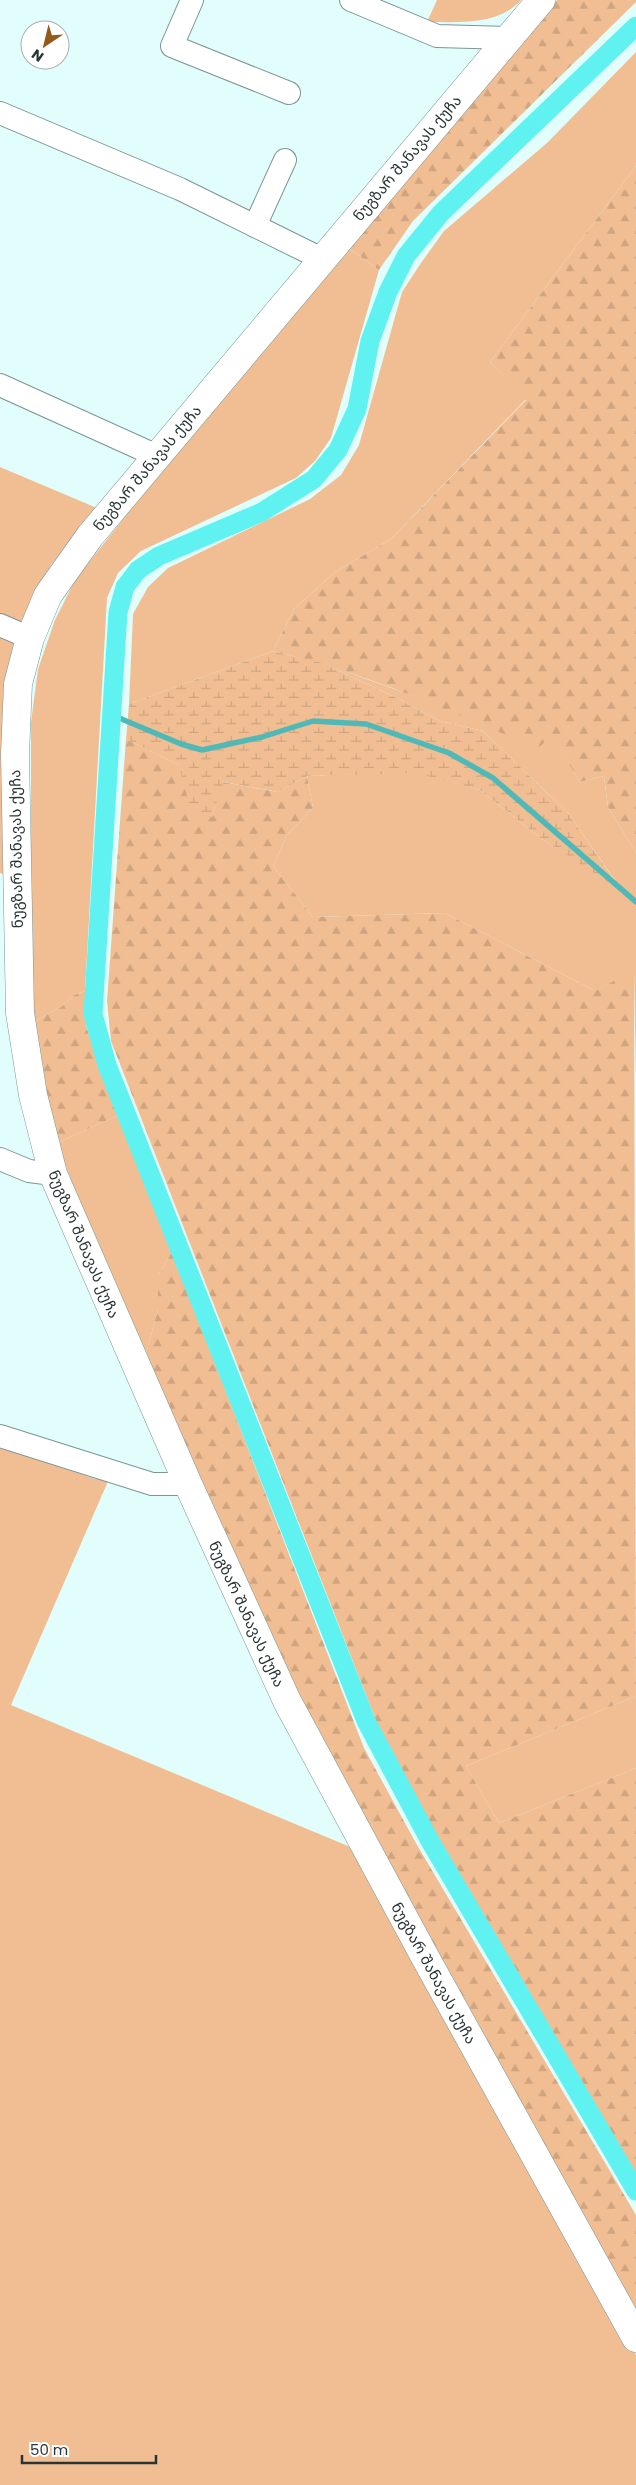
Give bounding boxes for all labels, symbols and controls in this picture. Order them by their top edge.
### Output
north arrow [20,20,70,70]
text: N [27,44,48,67]
street label: ნუგზარ შანავას ქუჩა [348,90,466,226]
street label: ნუგზარ შანავას ქუჩა [88,400,206,536]
street label: ნუგზარ შანავას ქუჩა [4,769,28,929]
street label: ნუგზარ შანავას ქუჩა [43,1167,125,1321]
street label: ნუგზარ შანავას ქუჩა [204,1538,290,1690]
street label: ნუგზარ შანავას ქუჩა [386,1898,482,2048]
scale bar [22,2432,156,2464]
text: 50 m [30,2439,68,2460]

